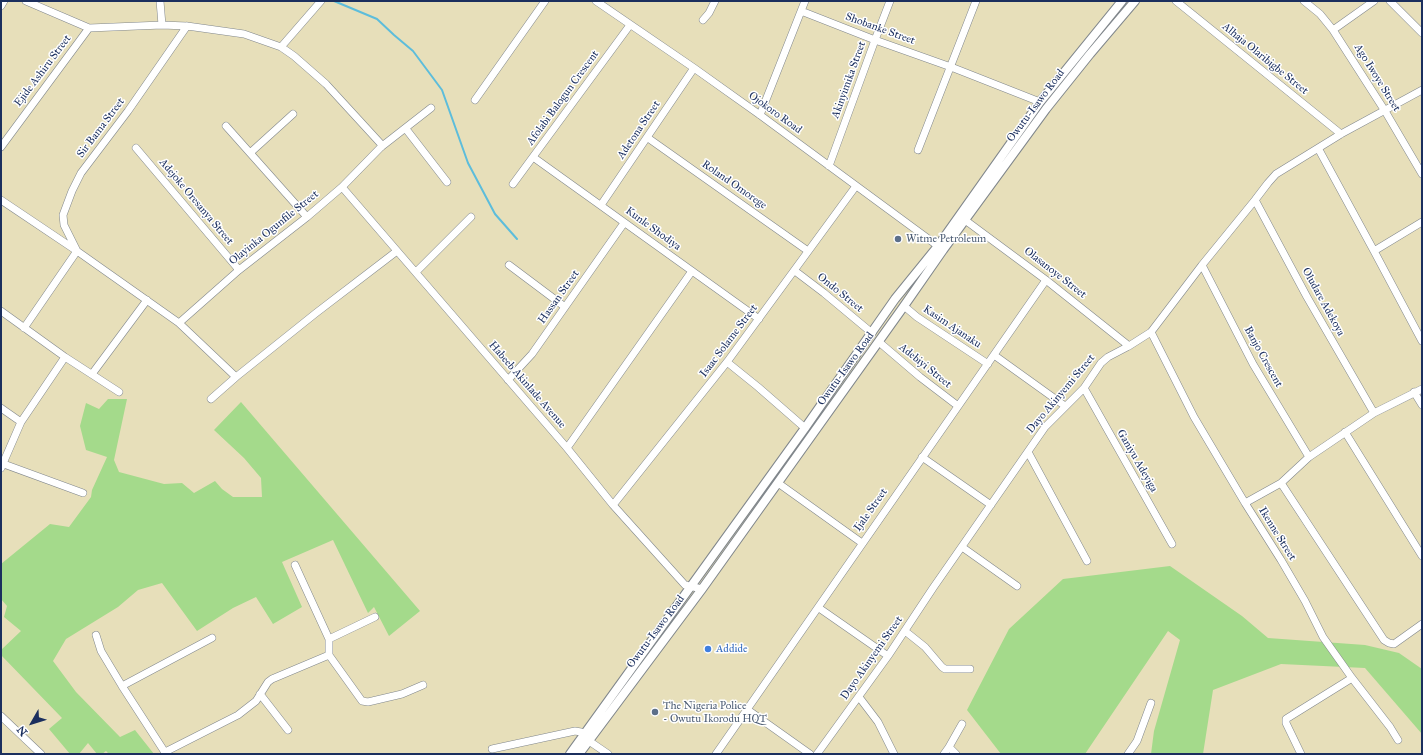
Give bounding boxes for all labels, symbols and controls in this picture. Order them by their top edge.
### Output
street label: Shobanke Street [843,10,917,48]
street label: Alhaja Olaribigbe Street [1219,20,1311,98]
street label: Ejide Ashiru Street [12,33,74,109]
street label: Akinyimika Street [829,40,869,120]
street label: Ago Iwoye Street [1351,42,1403,114]
street label: Afolabi Balogun Crescent [524,48,602,148]
street label: Owutu-Isawo Road [1004,67,1068,145]
street label: Ojokoro Road [746,89,804,137]
street label: Sir Bama Street [74,96,128,160]
street label: Adetona Street [615,98,663,162]
street label: Adejoke Oresanya Street [156,156,236,248]
street label: Roland Omorege [699,158,769,212]
street label: Olayinka Ogunfile Street [227,188,321,268]
street label: Kunle Shodiya [623,204,683,254]
place label: Witme Petroleum [906,232,986,246]
marker: Witme Petroleum [893,234,903,244]
street label: Olasanoye Street [1021,245,1089,301]
street label: Oludare Adekoya [1299,266,1347,338]
street label: Hassan Street [536,268,582,326]
street label: Ondo Street [814,271,866,315]
street label: Isaac Solame Street [697,302,761,380]
street label: Kasim Ajanaku [920,303,984,351]
street label: Banjo Crescent [1241,324,1285,390]
street label: Owutu-Isawo Road [815,330,877,408]
street label: Habeeb Akinlade Avenue [486,339,568,431]
street label: Adebiyi Street [896,341,954,391]
street label: Dayo Akinyemi Street [1024,352,1098,436]
street label: Ganiyu Adeyiga [1114,427,1160,495]
street label: Ijale Street [851,486,891,534]
street label: Ikenne Street [1255,505,1299,563]
street label: Owutu-Isawo Road [624,593,688,671]
street label: Dayo Akinyemi Street [838,614,906,702]
place label: Addide [716,642,747,656]
marker: Addide [703,644,713,654]
place label: The Nigeria Police - Owutu Ikorodu HQT [663,699,767,725]
north arrow [12,703,52,743]
marker: The Nigeria Police - Owutu Ikorodu HQT [650,707,660,717]
text: N [14,723,30,739]

